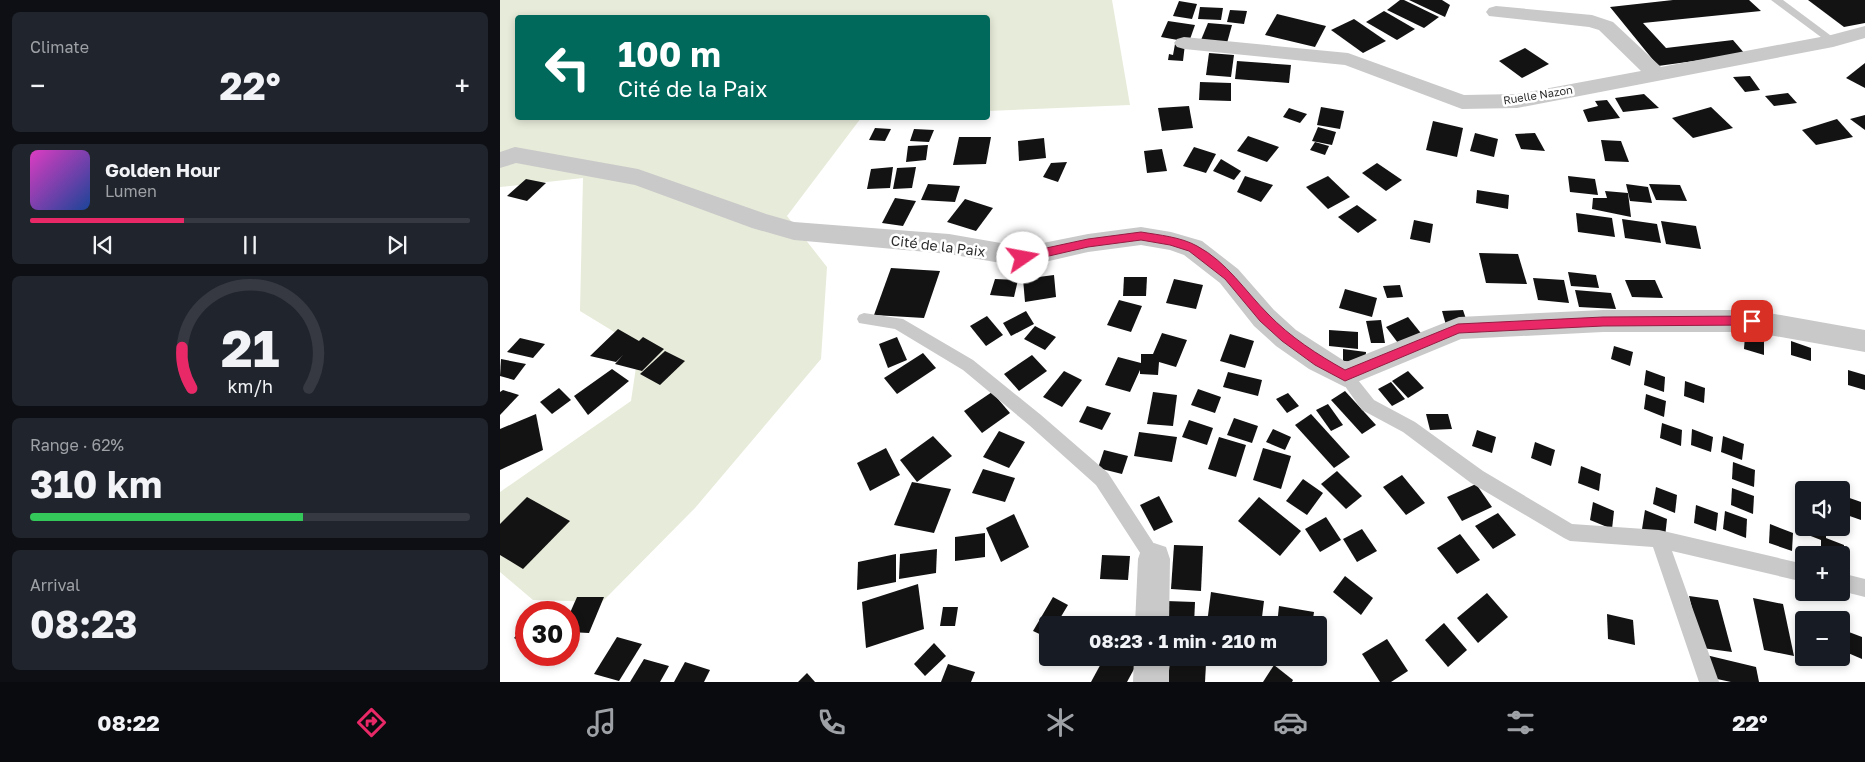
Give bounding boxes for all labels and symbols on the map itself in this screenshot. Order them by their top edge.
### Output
street label: Ruelle Nazon [1502,83,1573,106]
street label: Cité de la Paix [890,231,987,260]
position arrow [996,231,1048,283]
pin [1731,300,1773,342]
speed limit sign: 30 [515,601,580,666]

